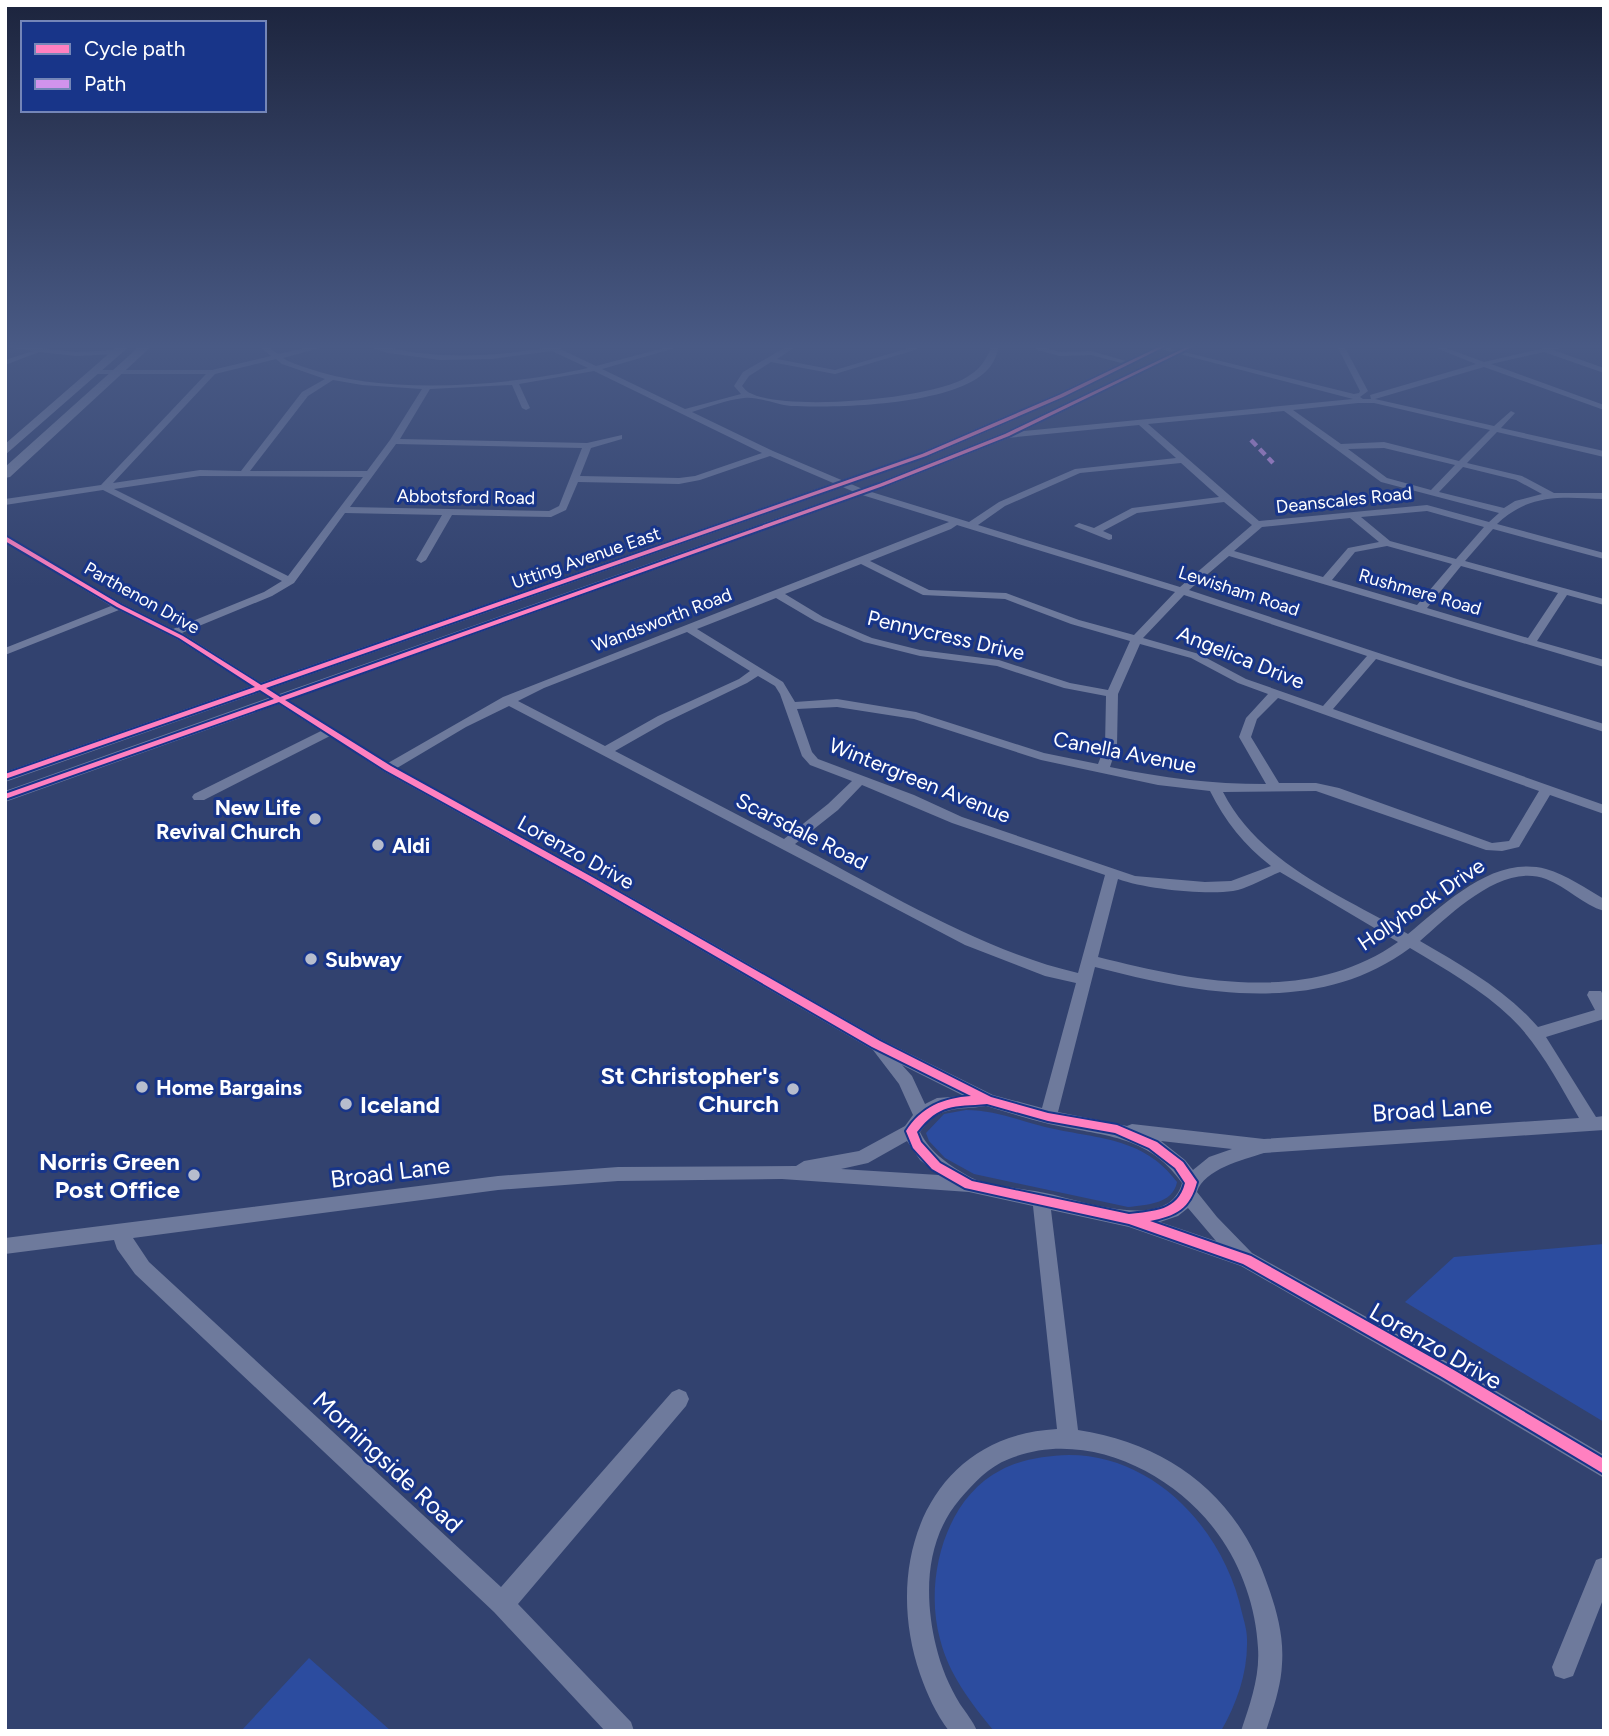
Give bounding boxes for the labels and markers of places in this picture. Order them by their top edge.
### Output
place label: New Life Revival Church [156,795,301,844]
marker: New Life Revival Church [307,811,323,827]
place label: Aldi [392,833,430,858]
marker: Aldi [370,837,386,853]
place label: Subway [325,947,403,972]
marker: Subway [303,951,319,967]
place label: St Christopher's Church [600,1061,779,1118]
place label: Home Bargains [156,1075,302,1100]
marker: Home Bargains [134,1079,150,1095]
marker: St Christopher's Church [785,1081,801,1097]
place label: Iceland [360,1090,440,1119]
marker: Iceland [338,1096,354,1112]
place label: Norris Green Post Office [39,1147,180,1204]
marker: Norris Green Post Office [186,1167,202,1183]

